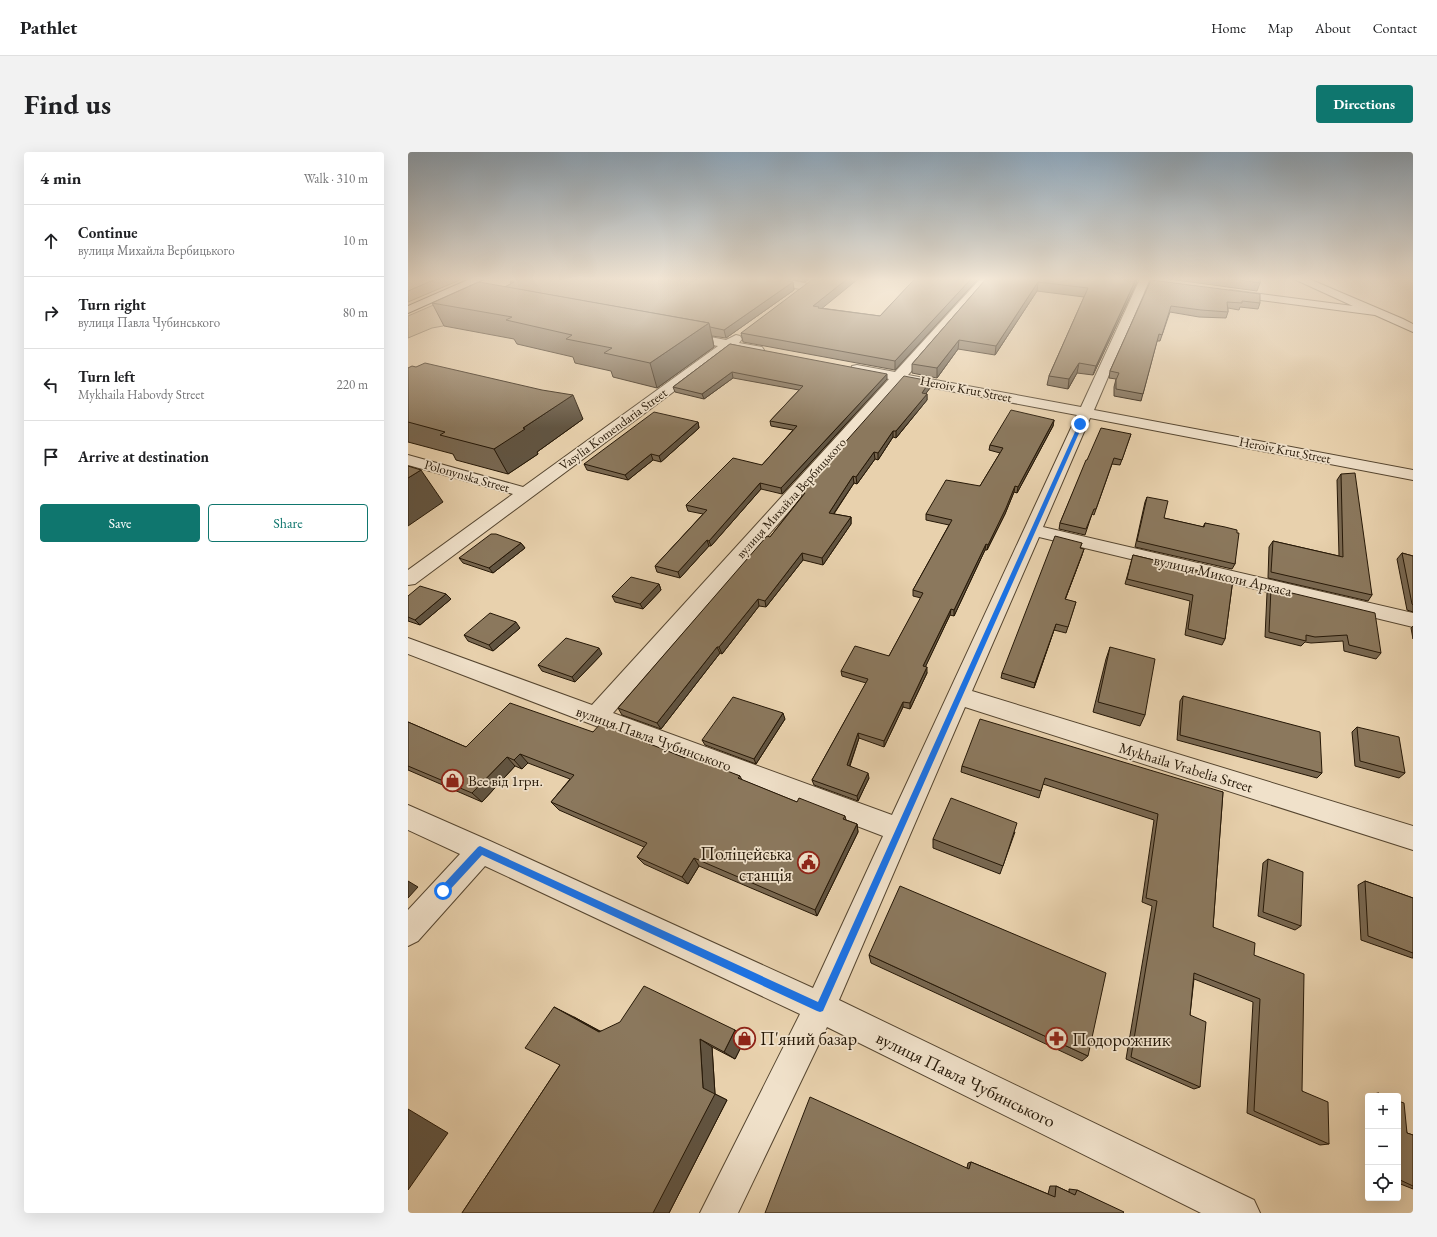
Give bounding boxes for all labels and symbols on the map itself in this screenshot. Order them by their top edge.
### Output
street label: Heroiv Krut Street [919,372,1013,406]
street label: Vasylia Komendaria Street [556,384,670,474]
route end [1071,415,1089,433]
street label: Heroiv Krut Street [1238,433,1332,467]
street label: вулиця Михайла Вербицького [732,434,850,562]
street label: Polonynska Street [422,456,512,496]
street label: вулиця Миколи Аркаса [1152,550,1294,600]
street label: вулиця Павла Чубинського [574,701,734,775]
street label: Mykhaila Vrabelia Street [1117,738,1256,796]
shop icon: Все від 1грн. [439,767,465,793]
place label: Все від 1грн. [468,771,543,790]
place label: Поліцейська станція [700,842,793,886]
public building icon: Поліцейська станція [795,850,821,876]
route start [434,882,452,900]
shop icon: П'яний базар [732,1025,758,1051]
street label: вулиця Павла Чубинського [873,1026,1060,1132]
pharmacy icon: Подорожник [1043,1026,1069,1052]
place label: П'яний базар [760,1027,857,1050]
place label: Подорожник [1072,1028,1171,1051]

